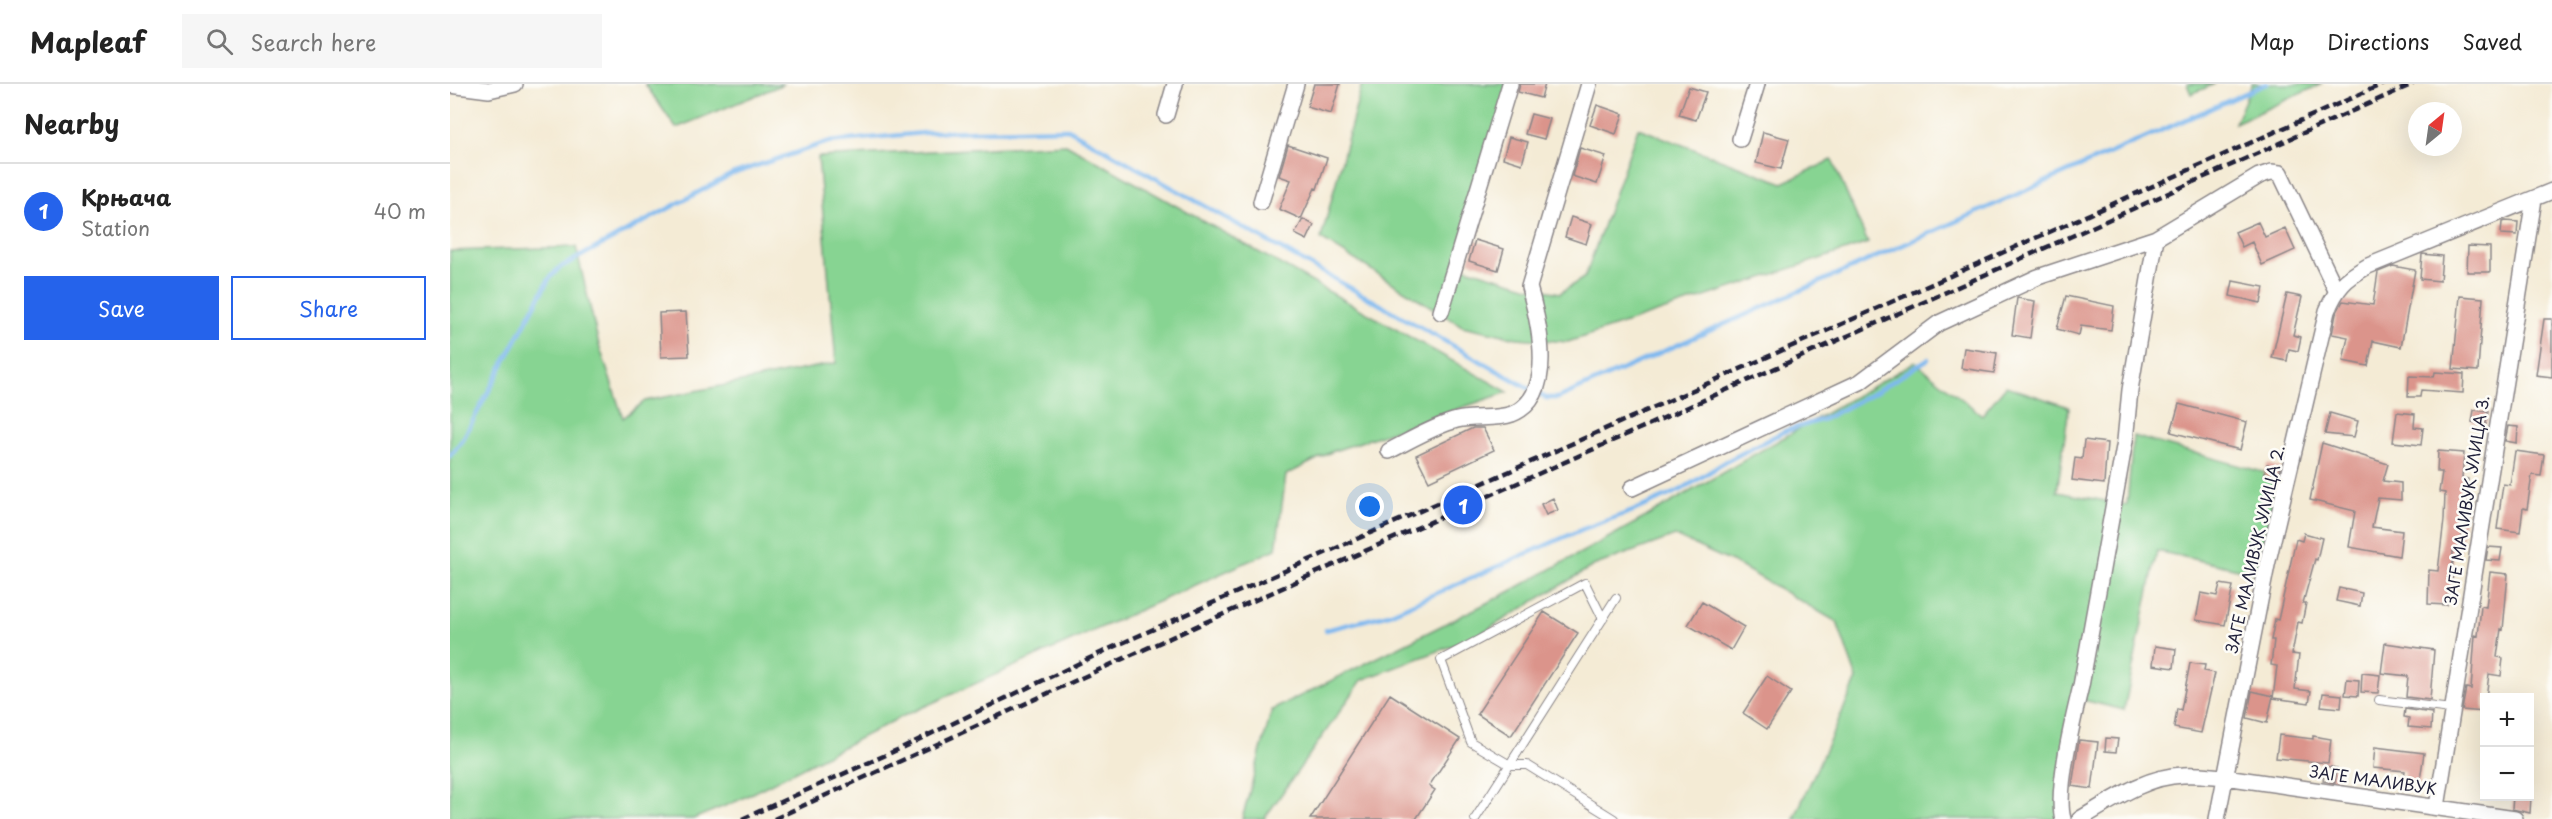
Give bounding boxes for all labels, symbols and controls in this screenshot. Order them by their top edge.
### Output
search box [182,14,602,68]
text: Mapleaf [30,20,146,63]
icon: search [203,25,236,58]
text: Search here [251,25,376,58]
text: Map [2249,25,2294,57]
text: Directions [2327,25,2429,57]
text: Saved [2462,25,2522,57]
north arrow [2408,102,2462,156]
text: Nearby [24,104,119,143]
text: Крњача [81,180,171,213]
text: 1 [39,196,48,226]
text: 40 m [374,196,426,226]
text: Station [81,213,150,243]
button: Save [24,276,219,340]
button: Share [231,276,426,340]
street label: ЗАГЕ МАЛИВУК УЛИЦА 3. [2438,393,2494,606]
street label: ЗАГЕ МАЛИВУК УЛИЦА 2. [2218,442,2290,655]
pin: 1 [1444,482,1482,528]
your location [1355,492,1384,521]
map controls [2480,693,2534,801]
button: + [2480,693,2534,747]
button: − [2480,747,2534,801]
street label: ЗАГЕ МАЛИВУК [2308,758,2438,800]

